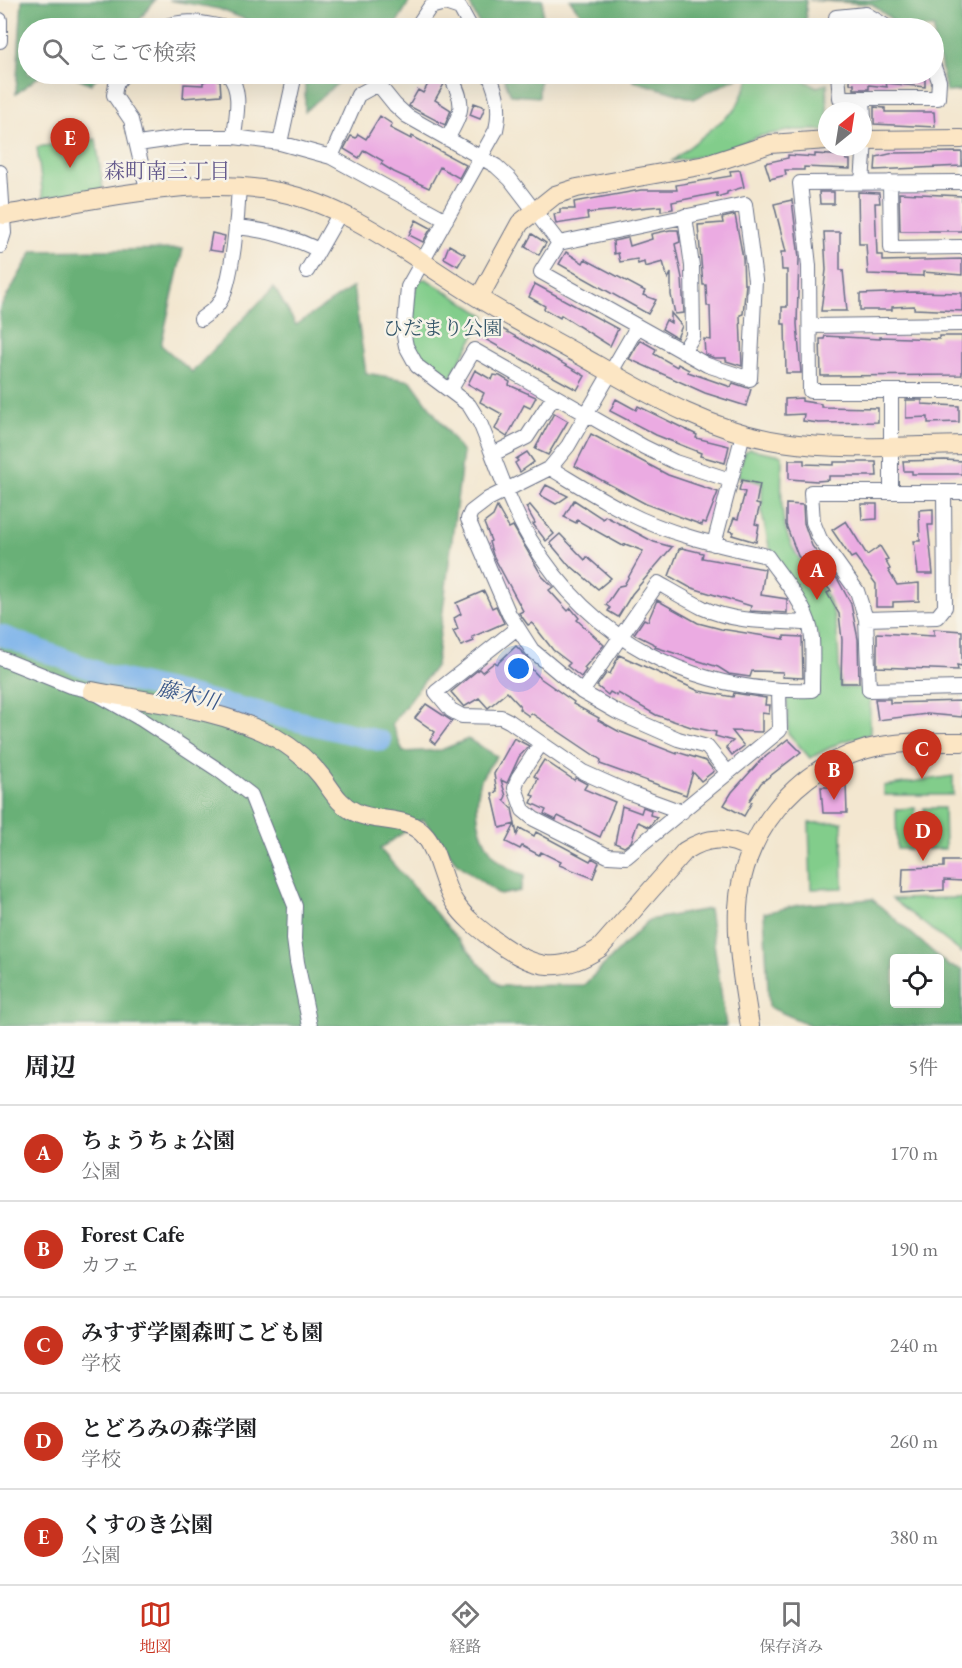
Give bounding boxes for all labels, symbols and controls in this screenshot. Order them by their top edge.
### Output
search box [18,18,944,84]
icon: search [39,35,72,68]
text: ここで検索 [87,38,197,67]
north arrow [818,102,872,156]
pin: E [50,118,90,168]
district label: 森町南三丁目 [104,157,230,184]
park label: ひだまり公園 [383,315,503,341]
pin: A [798,550,836,600]
your location [504,654,533,683]
water label: 藤木川 [154,674,224,716]
pin: C [902,730,942,779]
pin: B [814,750,854,800]
pin: D [904,812,942,861]
map controls [890,954,944,1008]
button: locate [890,954,944,1008]
text: 周辺 [24,1050,76,1084]
text: 5件 [908,1054,938,1080]
text: ちょうちょ公園 [81,1126,235,1155]
text: A [36,1140,51,1166]
text: 170 m [890,1140,938,1166]
text: 公園 [81,1158,121,1184]
text: Forest Cafe [81,1220,184,1249]
text: B [37,1236,50,1262]
text: 190 m [890,1236,938,1262]
text: カフェ [81,1252,140,1278]
text: みすず学園森町こども園 [81,1318,323,1347]
text: C [36,1332,51,1358]
text: 240 m [890,1332,938,1358]
text: 学校 [81,1350,121,1376]
text: とどろみの森学園 [81,1414,257,1443]
text: D [36,1428,51,1454]
text: 260 m [890,1428,938,1454]
text: 学校 [81,1446,121,1472]
text: くすのき公園 [81,1510,213,1539]
text: E [38,1524,49,1550]
text: 380 m [890,1524,938,1550]
text: 公園 [81,1542,121,1568]
tab: 地図 [139,1598,172,1657]
tab: 経路 [449,1598,482,1657]
tab: 保存済み [759,1598,823,1657]

